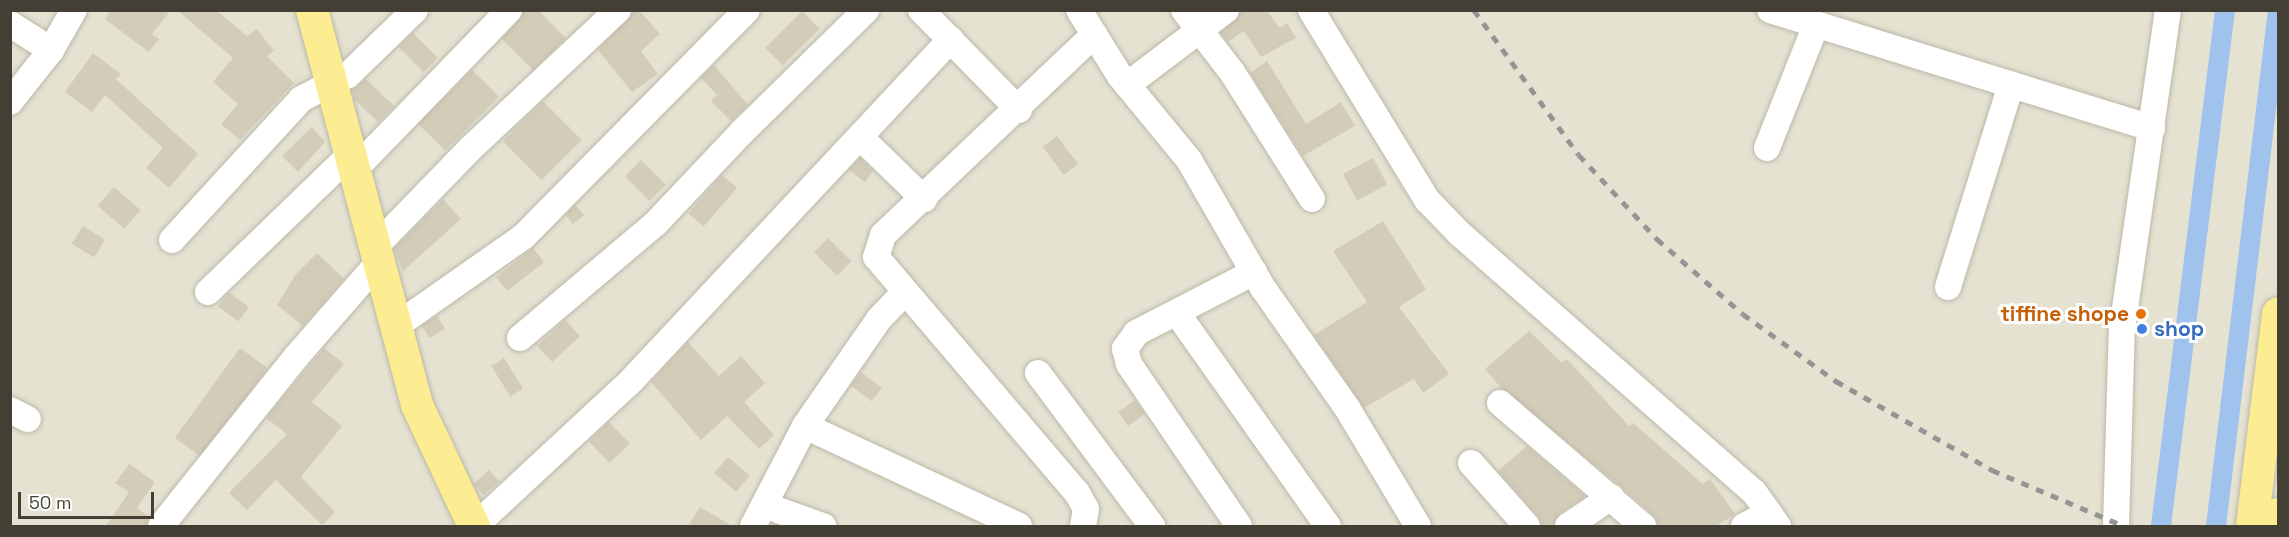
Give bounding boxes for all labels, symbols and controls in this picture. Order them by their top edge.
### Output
place label: tiffine shope [2000,301,2129,327]
marker: tiffine shope [2134,307,2148,321]
place label: shop [2154,316,2204,342]
marker: shop [2135,322,2149,336]
scale bar [21,480,158,518]
text: 50 m [29,491,71,514]

